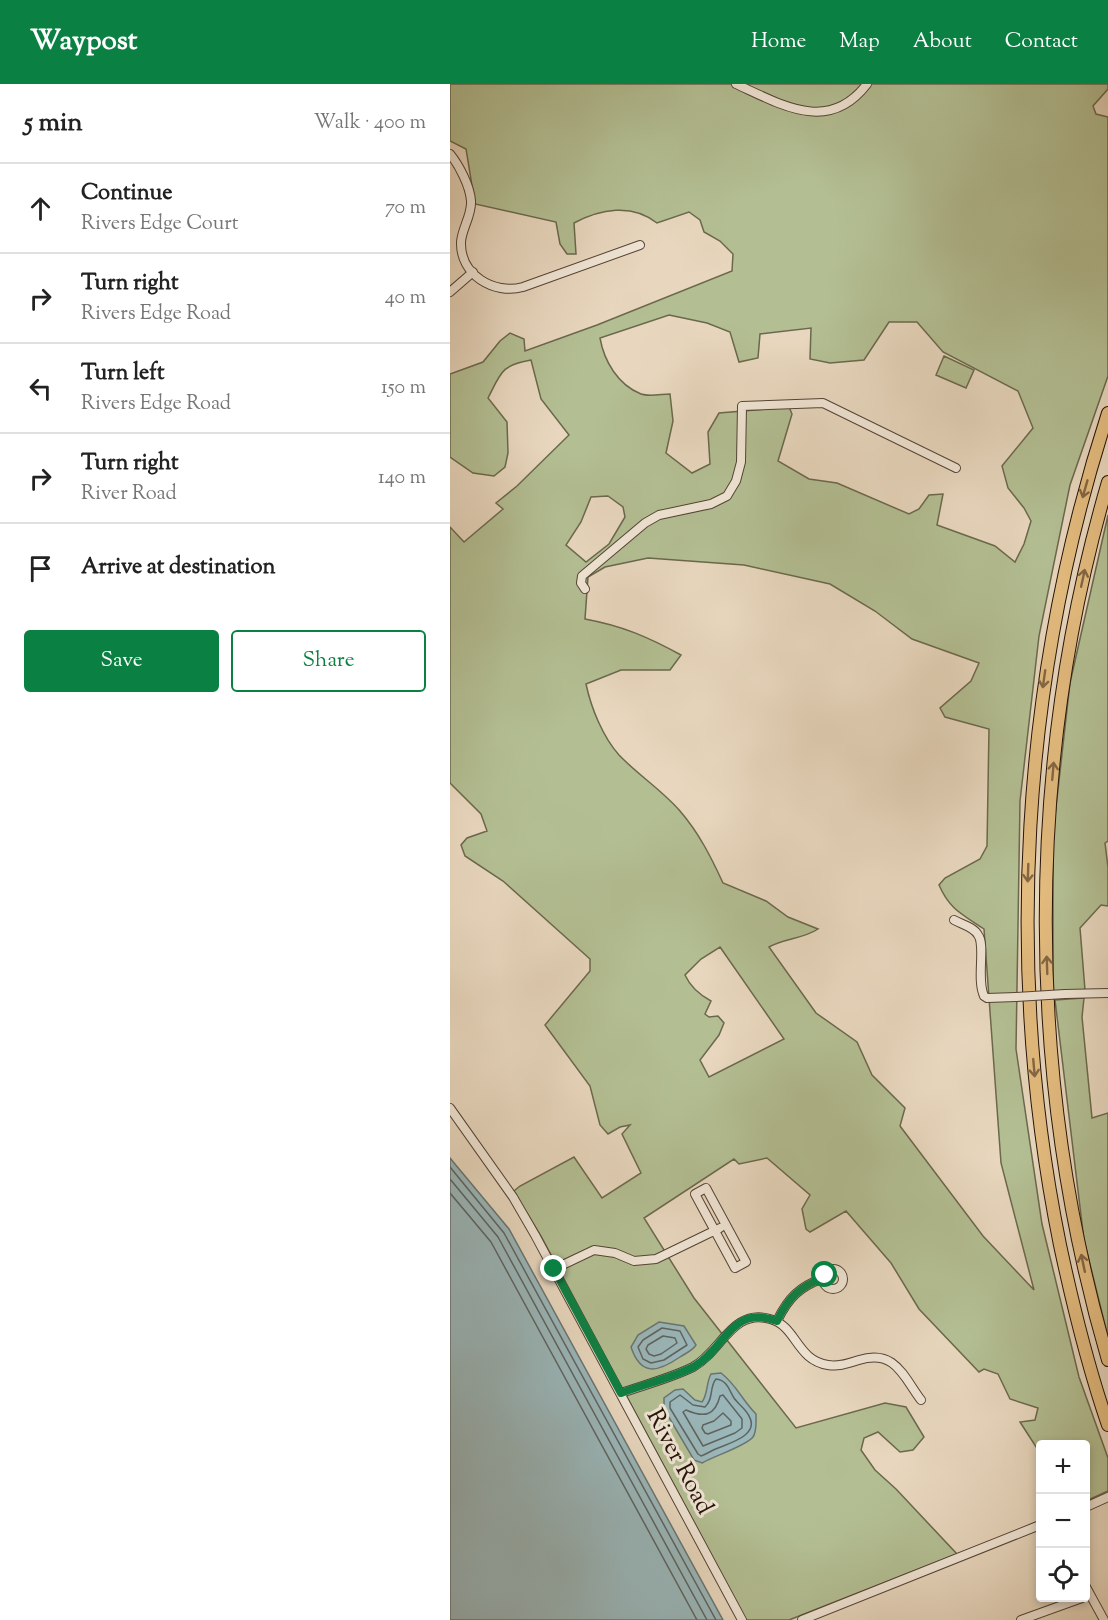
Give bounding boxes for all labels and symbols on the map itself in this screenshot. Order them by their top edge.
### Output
one-way arrow [1078,479,1090,498]
one-way arrow [1078,569,1090,588]
one-way arrow [1039,669,1050,689]
one-way arrow [1048,761,1059,781]
one-way arrow [1022,863,1034,883]
one-way arrow [1041,956,1052,976]
one-way arrow [1029,1058,1040,1078]
one-way arrow [1077,1253,1089,1272]
route end [540,1255,566,1281]
route start [811,1261,837,1287]
street label: River Road [637,1403,721,1521]

